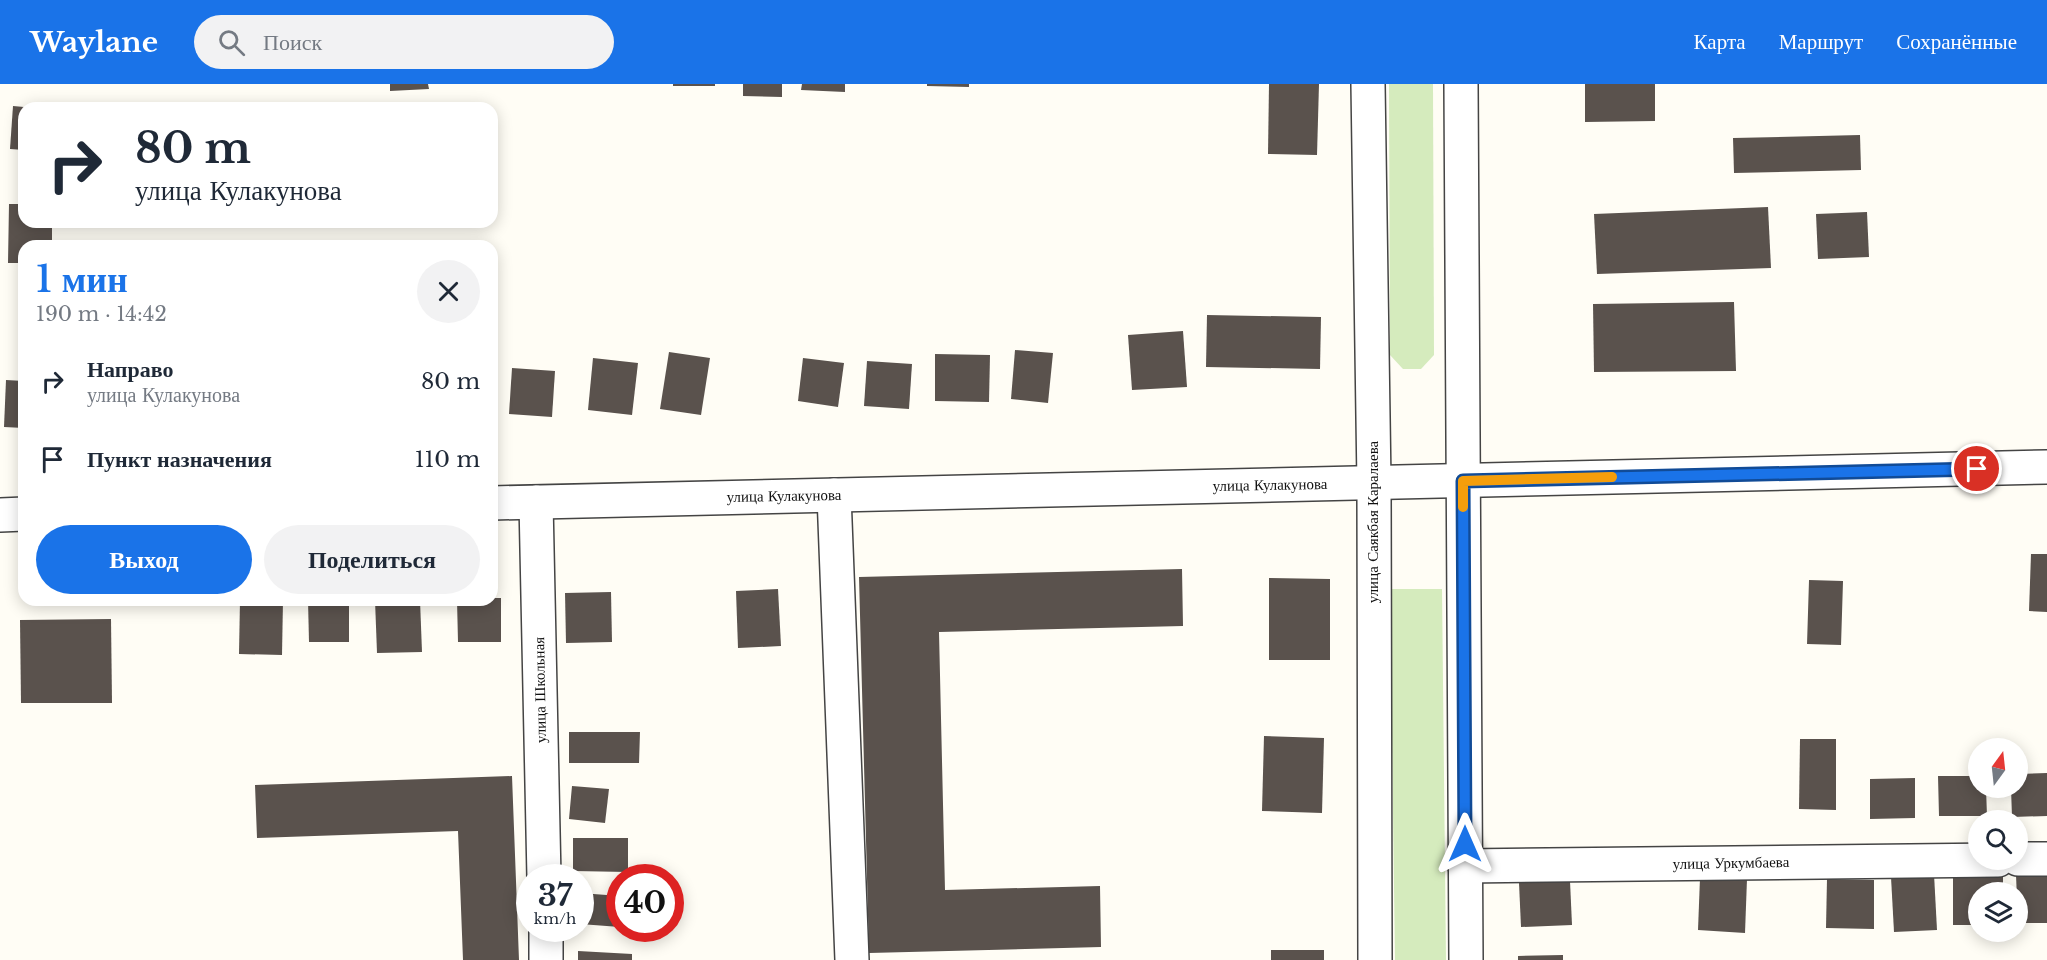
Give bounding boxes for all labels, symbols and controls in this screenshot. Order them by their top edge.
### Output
search box [194,15,614,69]
text: Waylane [30,25,158,60]
icon: search [215,26,248,59]
text: Поиск [263,29,322,56]
text: Карта [1694,29,1746,55]
text: Маршрут [1779,29,1863,55]
text: Сохранённые [1896,29,2017,55]
text: 80 m [135,122,251,174]
icon: right [36,126,114,204]
text: улица Кулакунова [135,174,342,207]
text: 1 мин [36,257,128,302]
button: close [417,260,480,323]
text: 190 m · 14:42 [36,302,167,326]
text: Направо [87,356,173,383]
icon: right [36,365,69,398]
text: 80 m [421,368,480,395]
text: улица Кулакунова [87,383,240,407]
street label: улица Саякбая Каралаева [1363,440,1382,603]
icon: arrive [36,443,69,476]
pin [1951,443,2002,494]
text: Пункт назначения [87,446,272,473]
text: 110 m [415,446,480,473]
icon: arrive [1960,452,1993,485]
street label: улица Кулакунова [1212,474,1328,495]
street label: улица Кулакунова [726,485,842,506]
button: Выход [36,525,252,594]
button: Поделиться [264,525,480,594]
street label: улица Школьная [529,637,550,743]
north arrow [1968,738,2028,798]
map controls [1968,738,2028,942]
button: search [1968,810,2028,870]
position arrow [1433,812,1497,876]
street label: улица Уркумбаева [1673,852,1790,873]
speed limit sign: 40 [606,864,684,942]
text: 37 [538,877,572,914]
button: layers [1968,882,2028,942]
text: km/h [534,909,576,928]

